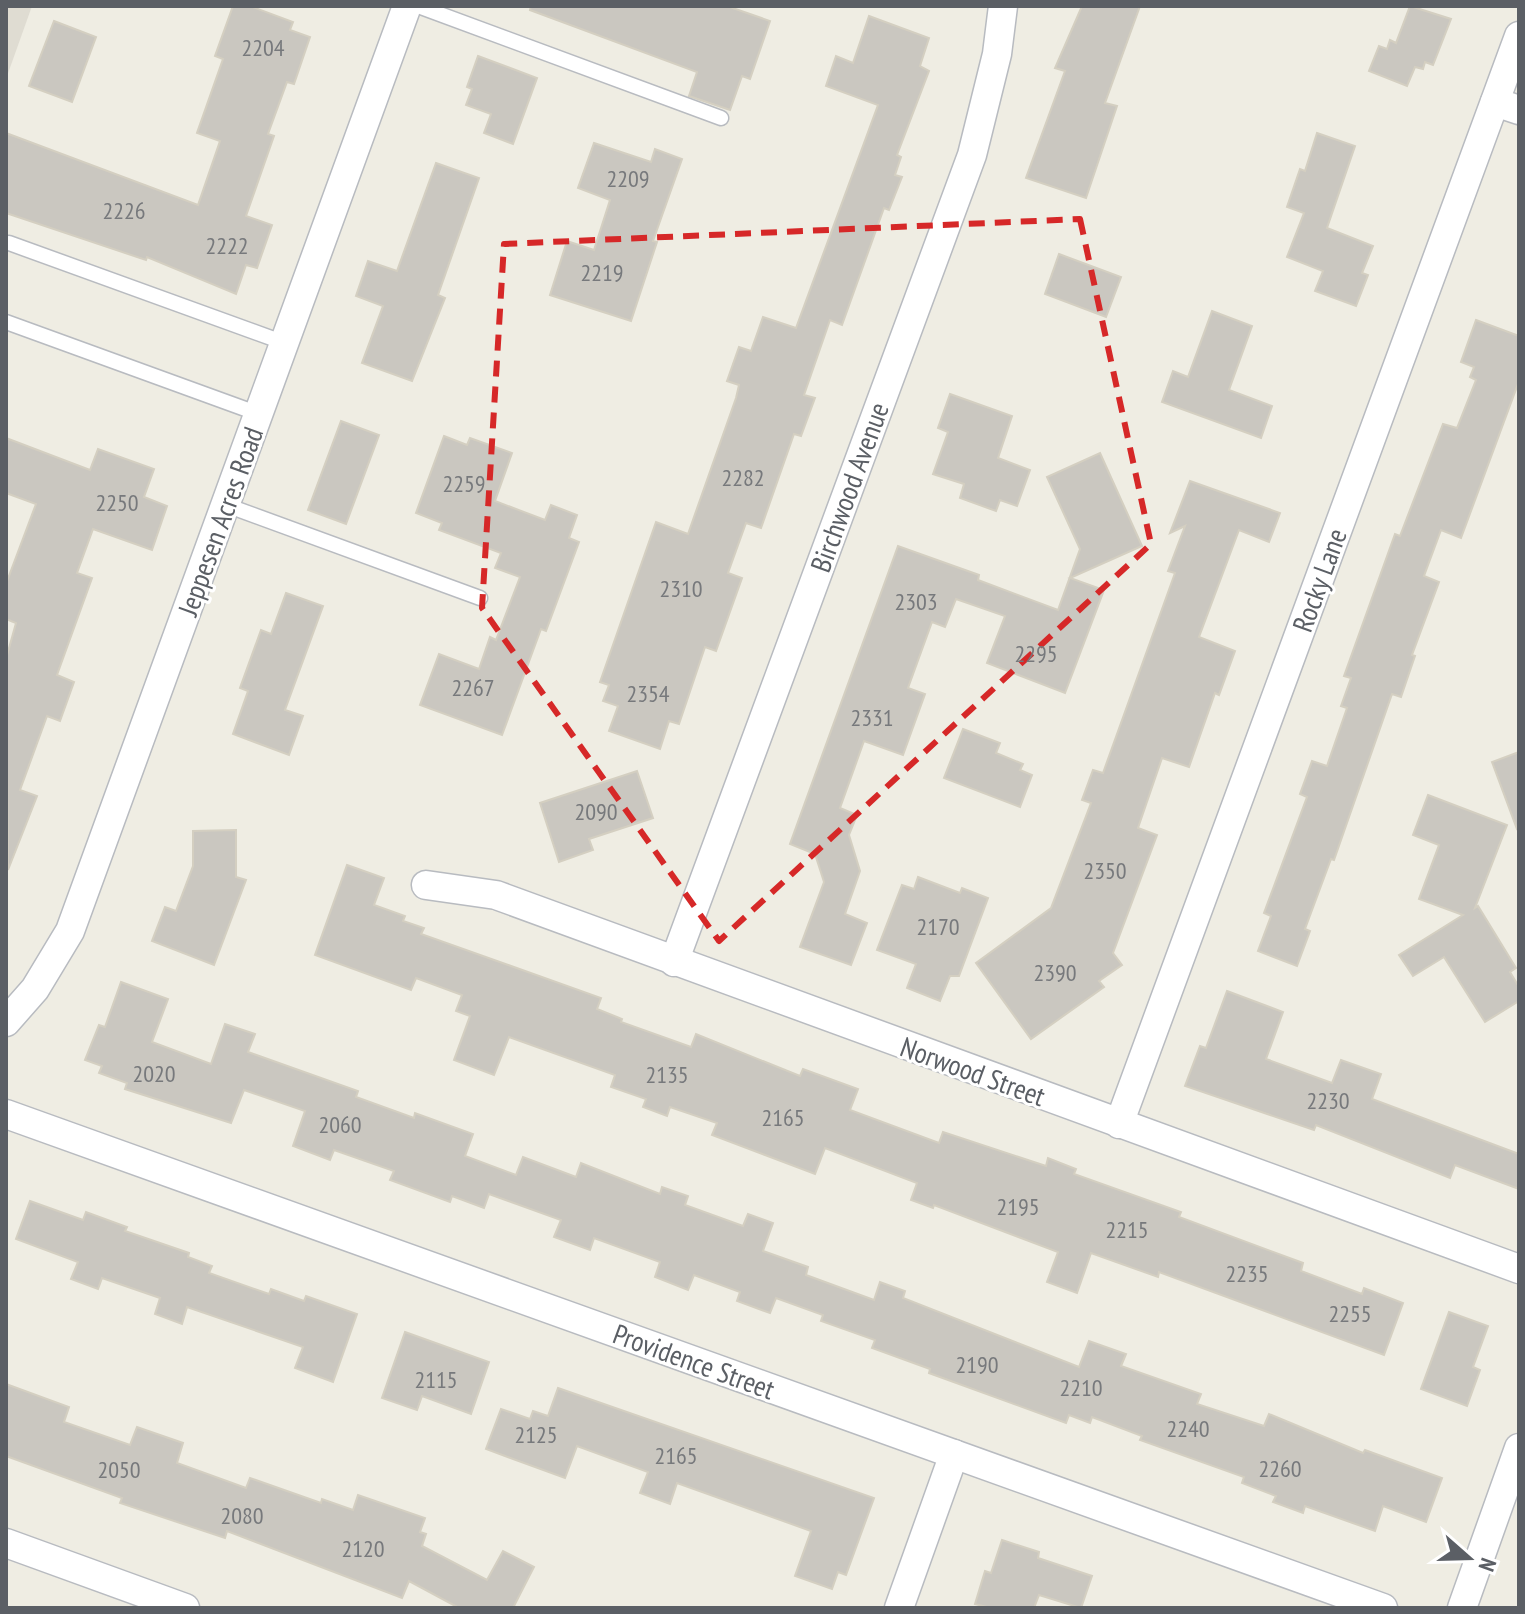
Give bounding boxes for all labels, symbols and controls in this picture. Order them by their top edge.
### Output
house number: 2204 [241,32,285,63]
house number: 2209 [606,163,650,194]
house number: 2226 [102,195,146,226]
house number: 2222 [205,230,249,261]
house number: 2219 [580,257,624,288]
street label: Birchwood Avenue [801,397,897,577]
street label: Jeppesen Acres Road [168,422,271,621]
house number: 2282 [721,462,765,493]
house number: 2259 [442,468,486,499]
house number: 2250 [95,487,139,518]
street label: Rocky Lane [1283,523,1355,637]
house number: 2310 [659,573,703,604]
house number: 2303 [894,586,938,617]
house number: 2295 [1014,638,1058,669]
house number: 2267 [451,672,495,703]
house number: 2354 [626,678,670,709]
house number: 2331 [850,702,894,733]
house number: 2090 [574,796,618,827]
house number: 2350 [1083,855,1127,886]
house number: 2170 [916,911,960,942]
house number: 2390 [1033,957,1077,988]
street label: Norwood Street [896,1028,1051,1114]
house number: 2020 [132,1058,176,1089]
house number: 2135 [645,1059,689,1090]
house number: 2230 [1306,1085,1350,1116]
house number: 2165 [761,1102,805,1133]
house number: 2060 [318,1109,362,1140]
house number: 2195 [996,1191,1040,1222]
house number: 2215 [1105,1214,1149,1245]
house number: 2235 [1225,1258,1269,1289]
house number: 2255 [1328,1298,1372,1329]
street label: Providence Street [608,1315,780,1407]
house number: 2190 [955,1349,999,1380]
house number: 2115 [414,1364,458,1395]
house number: 2210 [1059,1372,1103,1403]
house number: 2240 [1166,1413,1210,1444]
house number: 2125 [514,1419,558,1450]
house number: 2165 [654,1440,698,1471]
house number: 2260 [1258,1453,1302,1484]
house number: 2050 [97,1454,141,1485]
house number: 2080 [220,1500,264,1531]
north arrow [1429,1518,1509,1598]
house number: 2120 [341,1533,385,1564]
text: N [1473,1554,1503,1575]

